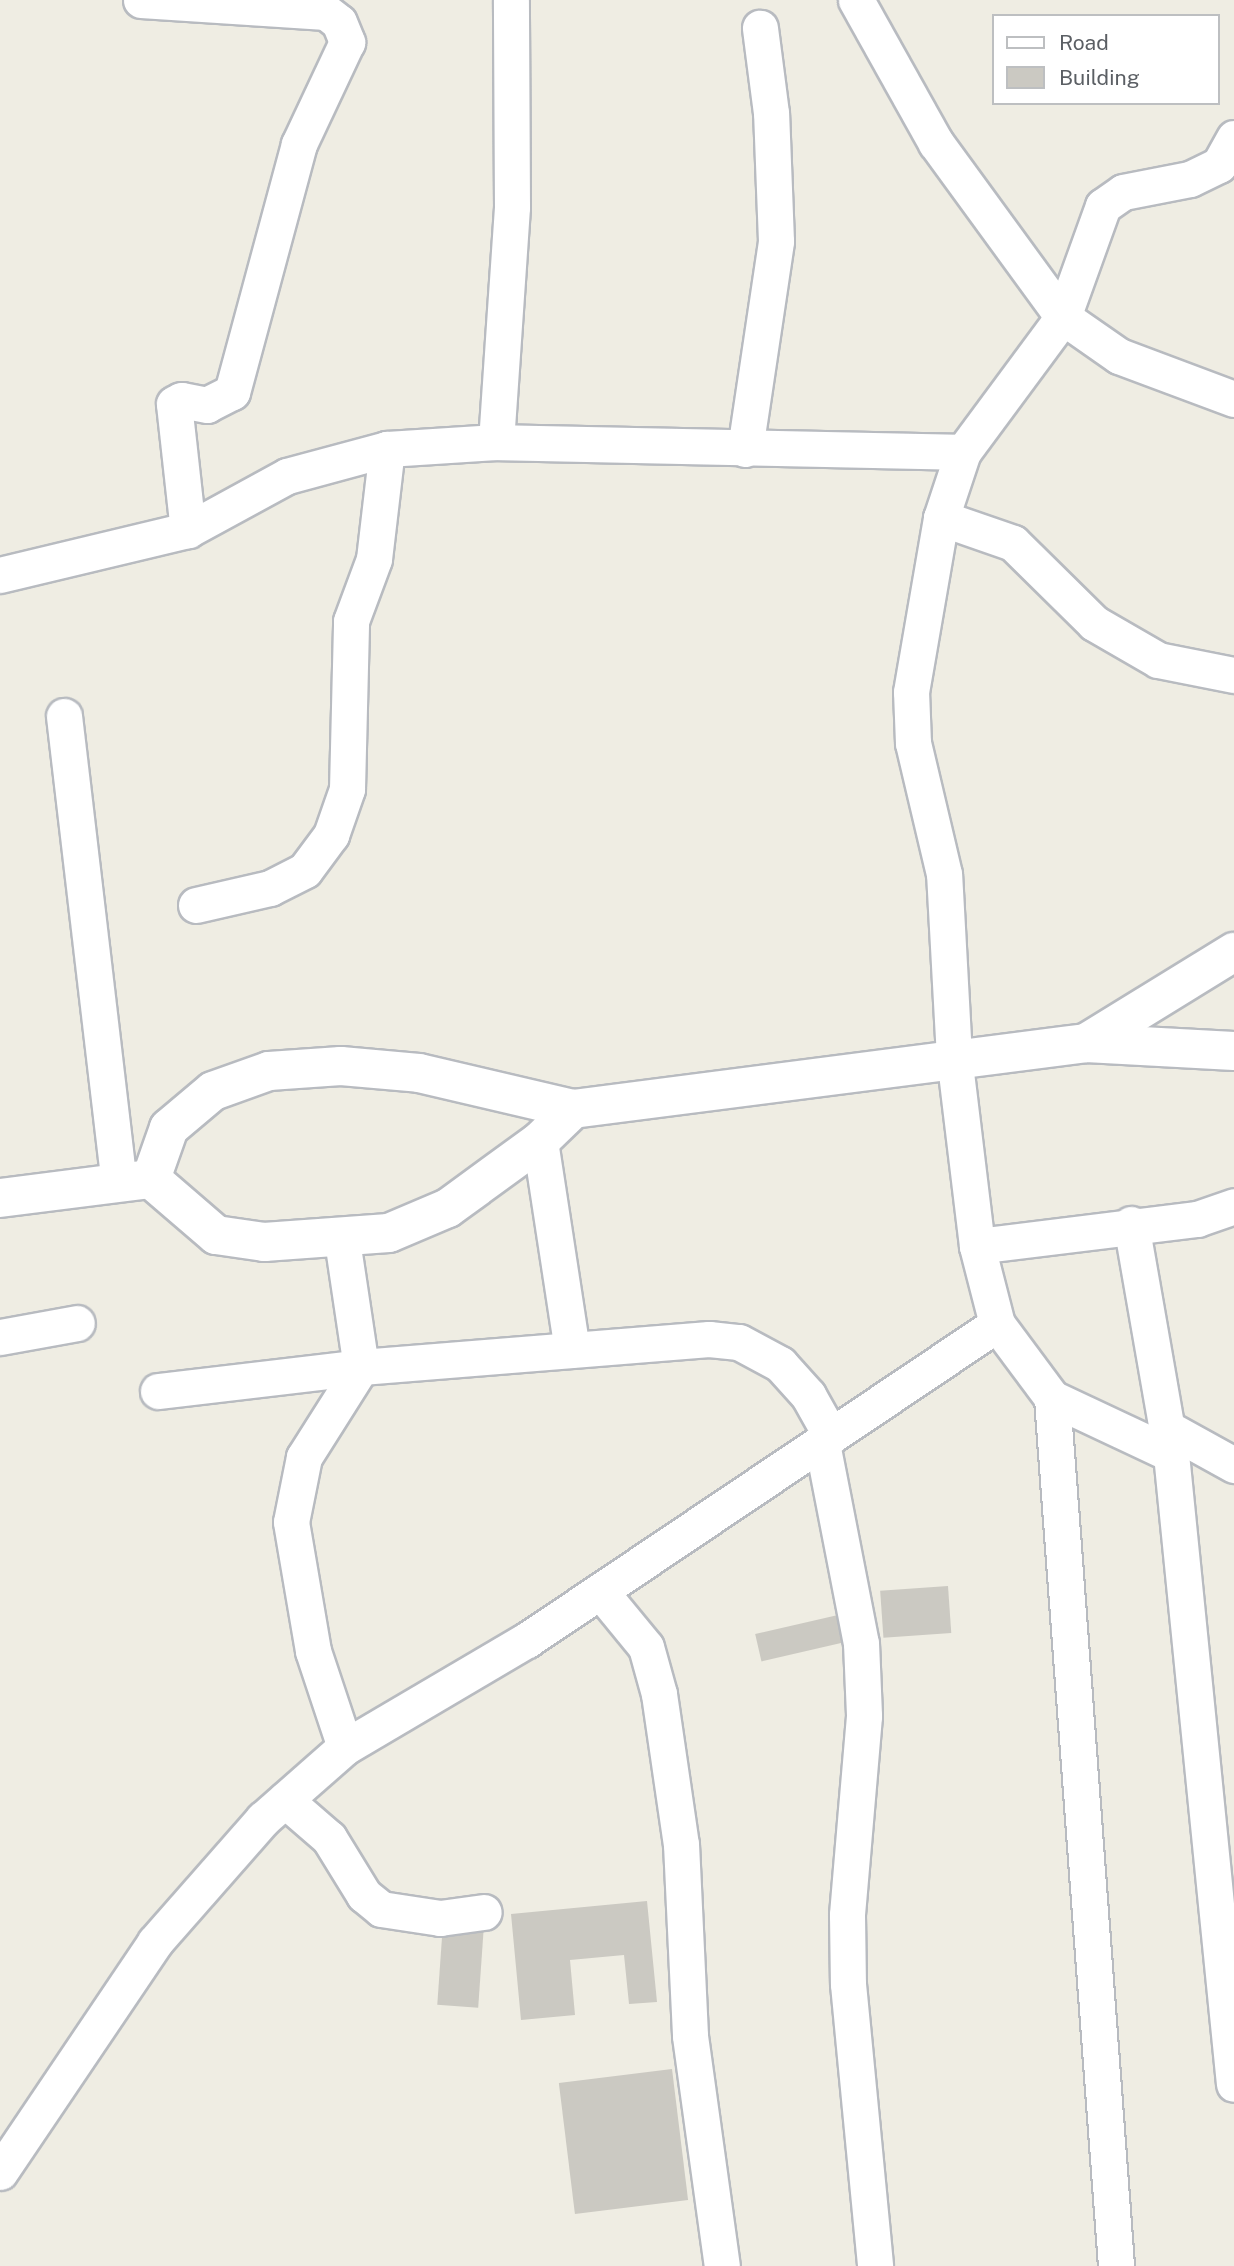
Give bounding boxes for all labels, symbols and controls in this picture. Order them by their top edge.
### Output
legend [992,14,1220,105]
text: Road [1059,30,1109,55]
text: Building [1059,65,1140,90]

